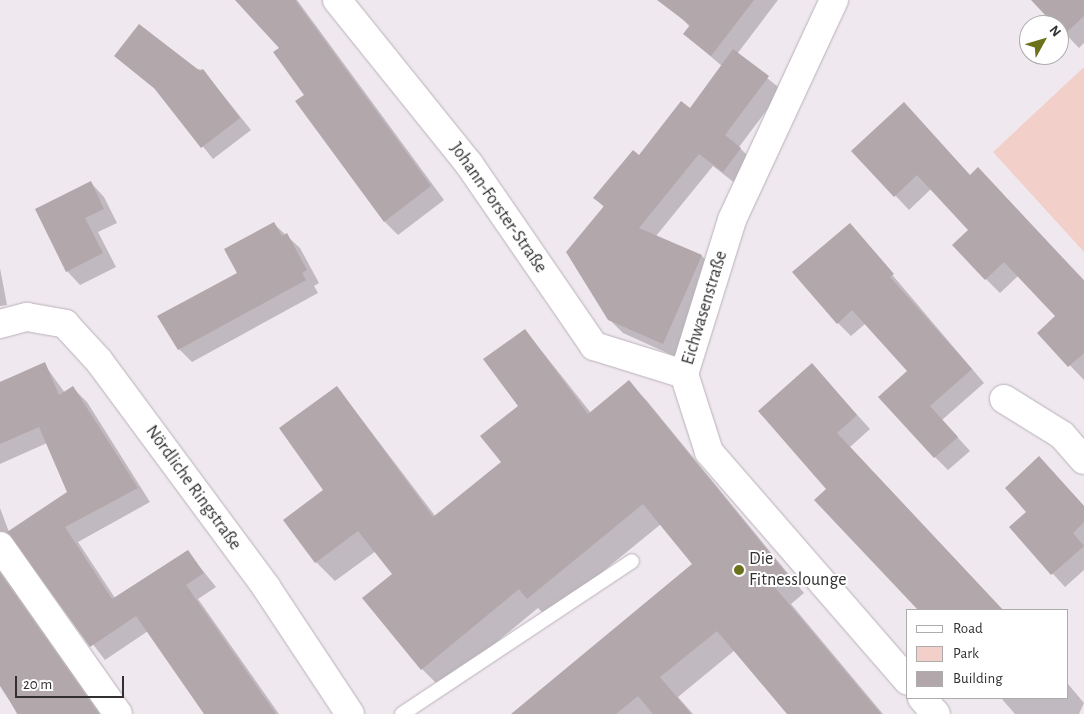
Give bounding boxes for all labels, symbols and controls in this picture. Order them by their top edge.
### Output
north arrow [1019,15,1069,65]
text: N [1046,23,1063,39]
street label: Johann-Forster-Straße [445,139,551,277]
street label: Eichwasenstraße [677,248,733,368]
street label: Nördliche Ringstraße [140,421,246,555]
place label: Die Fitnesslounge [749,549,846,592]
marker: Die Fitnesslounge [733,564,745,576]
legend [906,609,1069,699]
text: Road [953,621,983,636]
text: Park [953,646,979,661]
scale bar [18,666,126,698]
text: Building [953,671,1003,686]
text: 20 m [23,677,52,692]

